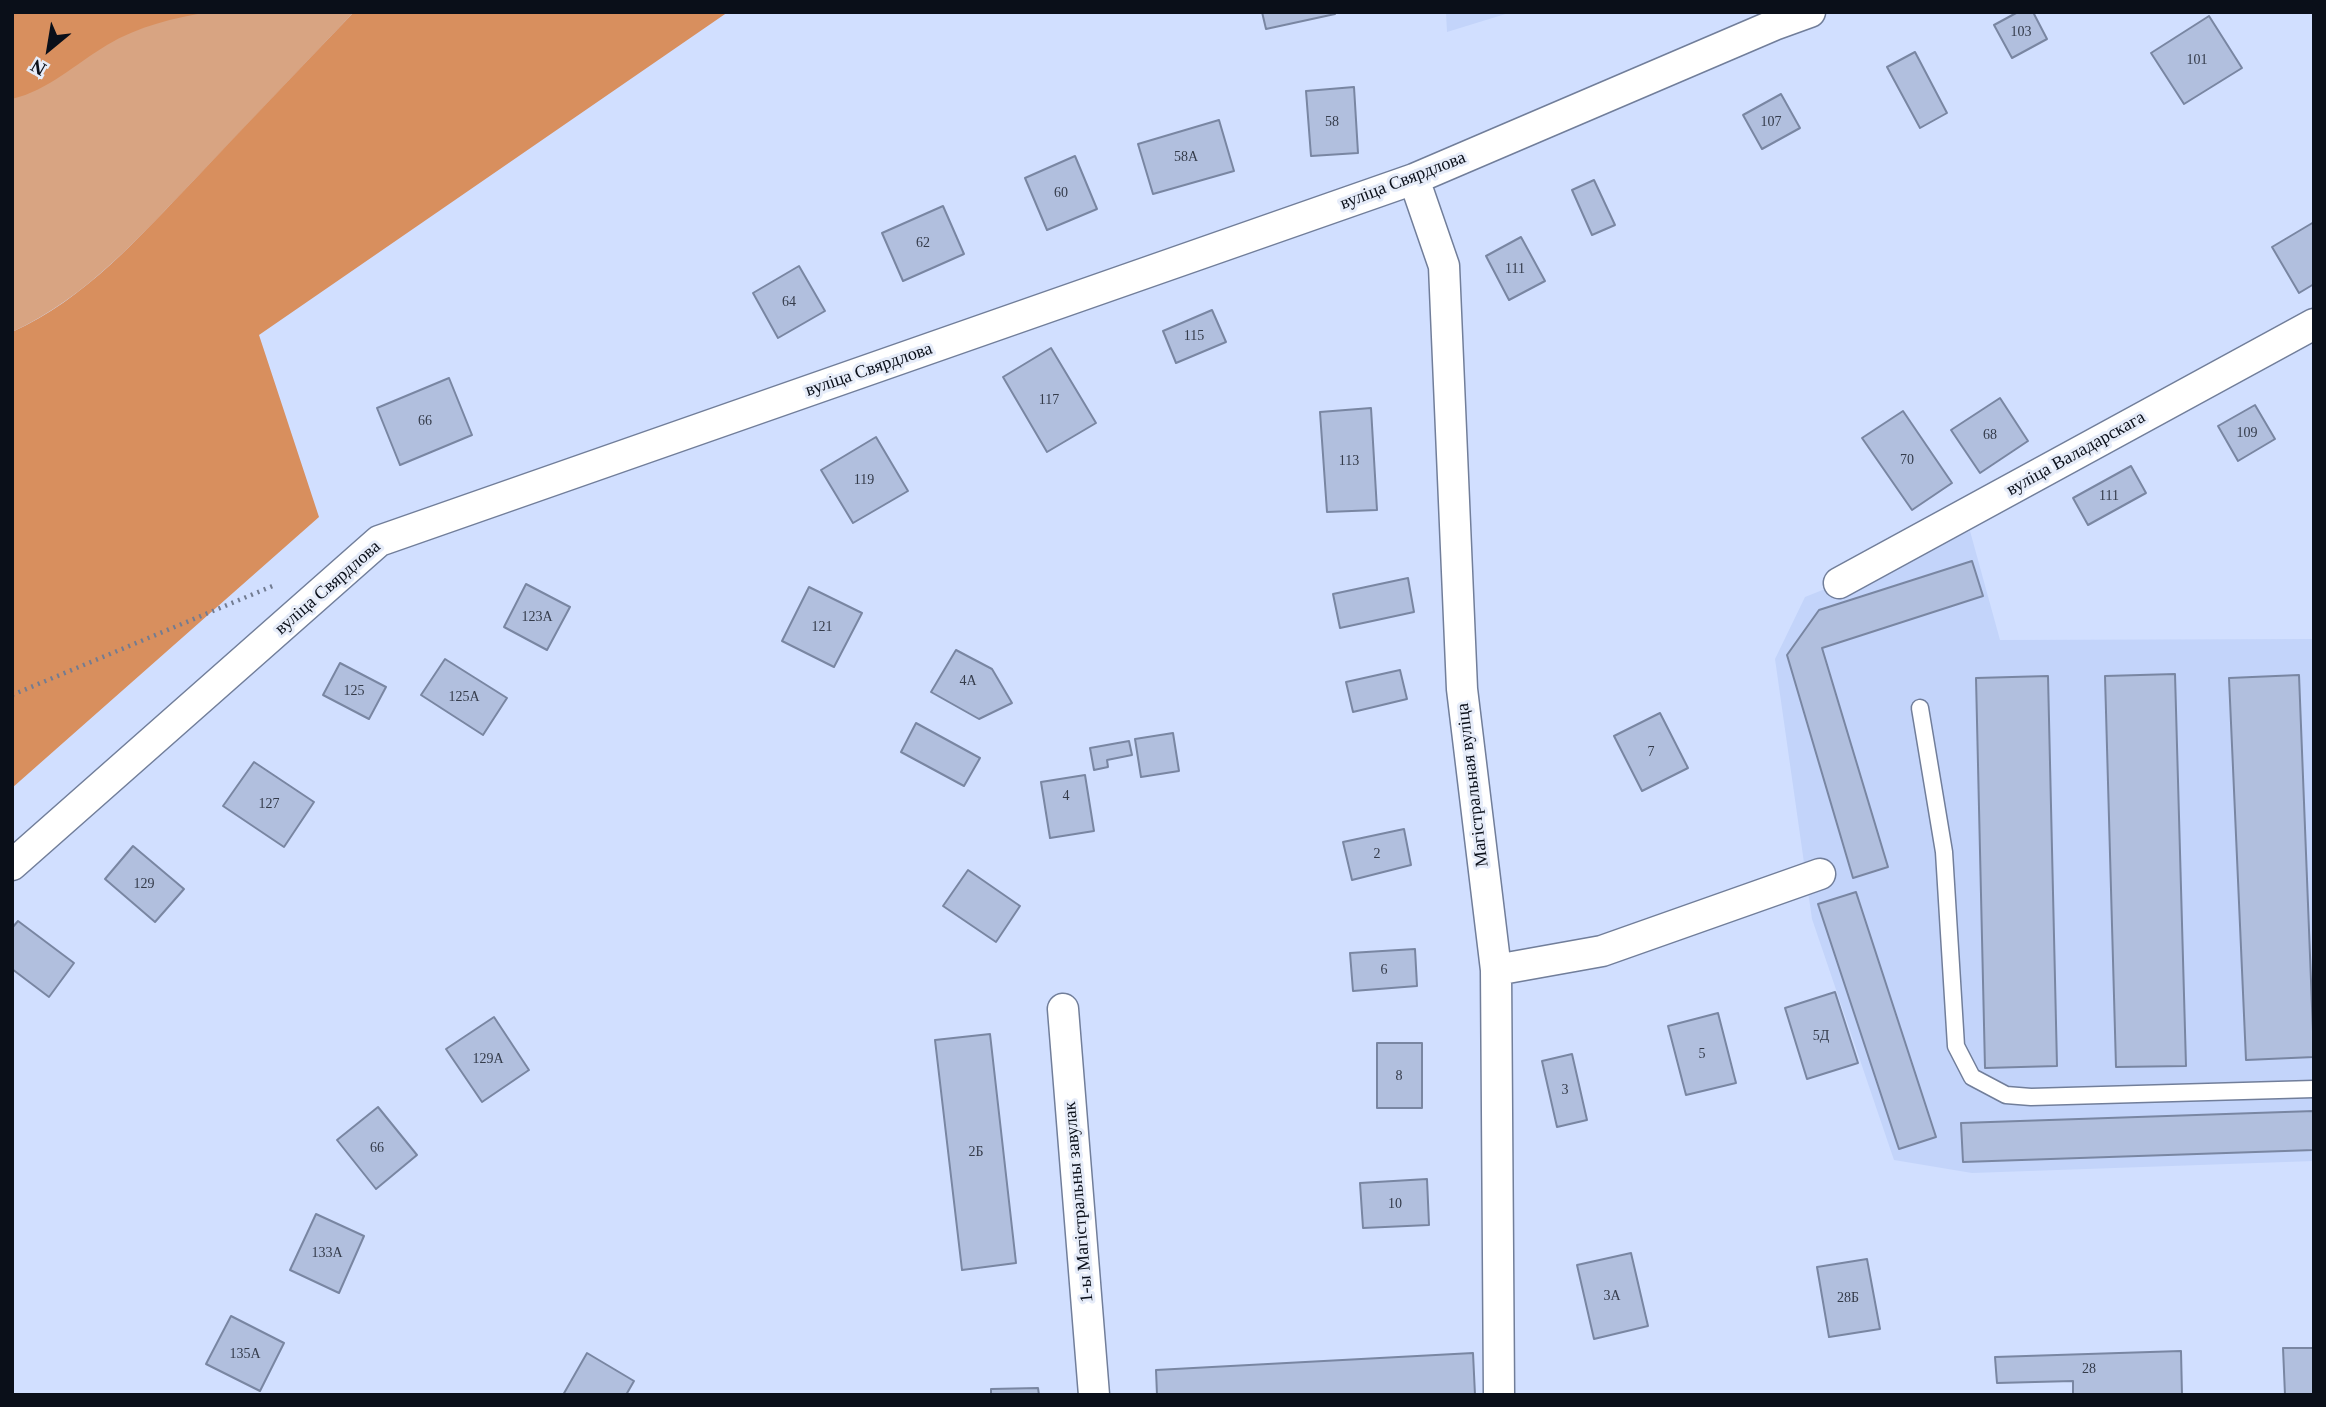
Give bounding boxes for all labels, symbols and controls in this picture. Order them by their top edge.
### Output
north arrow [14,14,84,84]
house number: 103 [2010,24,2032,40]
house number: 101 [2186,52,2208,68]
text: N [27,55,49,80]
house number: 58 [1325,114,1339,130]
house number: 107 [1760,114,1782,130]
street label: вуліца Свярдлова [1337,147,1469,215]
house number: 58А [1174,149,1198,165]
house number: 60 [1054,185,1068,201]
house number: 62 [916,235,930,251]
house number: 111 [1505,261,1525,277]
house number: 64 [782,294,796,310]
house number: 115 [1184,328,1204,344]
street label: вуліца Свярдлова [803,338,935,402]
house number: 117 [1039,392,1059,408]
street label: вуліца Валадарскага [2003,407,2149,501]
house number: 66 [418,413,432,429]
house number: 109 [2236,425,2258,441]
house number: 68 [1983,427,1997,443]
house number: 70 [1900,452,1914,468]
house number: 113 [1339,453,1359,469]
house number: 119 [854,472,874,488]
house number: 111 [2099,488,2119,504]
street label: вуліца Свярдлова [271,536,385,640]
house number: 123А [521,609,553,625]
house number: 121 [812,619,832,635]
house number: 4А [959,673,977,689]
house number: 125 [344,683,364,699]
house number: 125А [448,689,480,705]
street label: Магістральная вуліца [1452,702,1494,868]
house number: 7 [1648,744,1654,760]
house number: 4 [1062,788,1070,804]
house number: 127 [258,796,280,812]
house number: 2 [1374,846,1380,862]
house number: 129 [134,876,154,892]
house number: 6 [1380,962,1388,978]
house number: 5Д [1813,1028,1829,1044]
house number: 5 [1698,1046,1706,1062]
house number: 129А [472,1051,504,1067]
house number: 8 [1396,1068,1402,1084]
house number: 3 [1562,1082,1568,1098]
street label: 1-ы Магістральны завулак [1059,1101,1099,1303]
house number: 66 [370,1140,384,1156]
house number: 2Б [968,1144,984,1160]
house number: 10 [1388,1196,1402,1212]
house number: 133А [311,1245,343,1261]
house number: 3А [1603,1288,1621,1304]
house number: 28Б [1837,1290,1859,1306]
house number: 135А [229,1346,261,1362]
house number: 28 [2082,1361,2096,1377]

